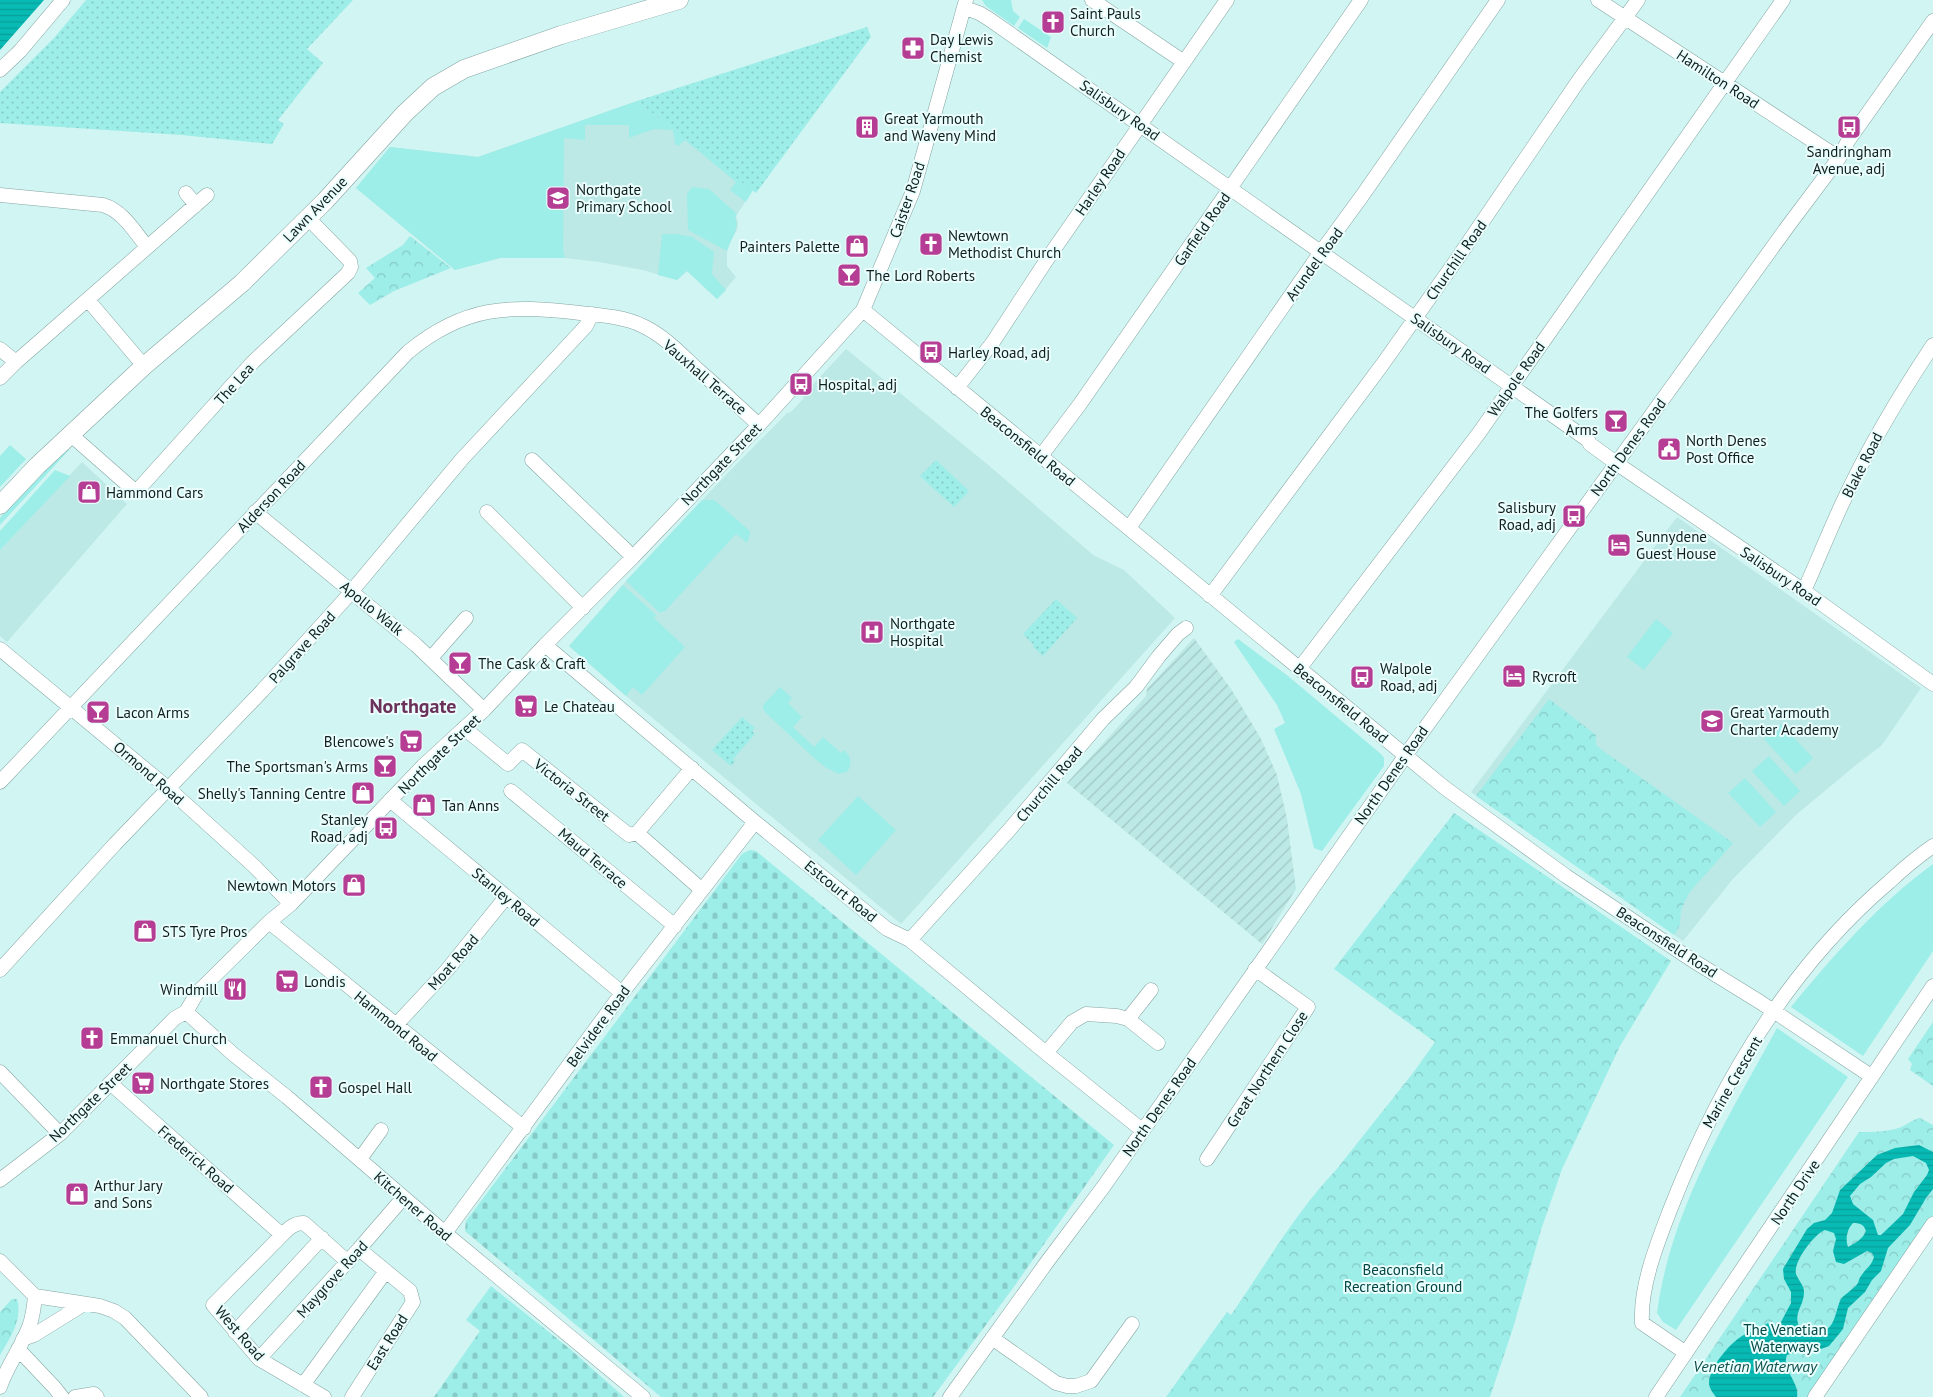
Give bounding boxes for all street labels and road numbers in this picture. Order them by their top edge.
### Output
street label: Hamilton Road [1673,45,1763,113]
street label: Salisbury Road [1076,75,1164,145]
street label: Harley Road [1071,145,1129,219]
street label: Caister Road [885,159,929,241]
street label: Lawn Avenue [279,172,351,246]
street label: Garfield Road [1170,188,1234,270]
street label: Churchill Road [1421,216,1491,304]
street label: Arundel Road [1281,224,1347,304]
street label: Salisbury Road [1407,308,1495,378]
street label: Vauxhall Terrace [659,335,751,419]
street label: Walpole Road [1483,338,1549,420]
street label: The Lea [210,359,258,409]
street label: North Denes Road [1586,394,1670,500]
street label: Beaconsfield Road [977,402,1079,490]
street label: Northgate Street [677,419,765,509]
street label: Blake Road [1837,429,1887,501]
street label: Alderson Road [233,456,309,536]
street label: Salisbury Road [1737,542,1825,610]
street label: Apollo Walk [336,577,408,640]
street label: Palgrave Road [265,607,339,687]
street label: Beaconsfield Road [1290,659,1392,747]
street label: Northgate Street [394,710,484,798]
street label: North Denes Road [1350,722,1432,828]
street label: Ormond Road [110,737,188,809]
street label: Churchill Road [1012,742,1086,826]
street label: Victoria Street [529,754,614,826]
street label: Maud Terrace [554,823,632,893]
street label: Estcourt Road [801,856,881,926]
street label: Stanley Road [468,863,544,931]
street label: Beaconsfield Road [1613,902,1721,982]
street label: Moat Road [423,930,483,994]
street label: Belvidere Road [562,982,634,1070]
street label: Hammond Road [350,987,442,1065]
street label: Great Northern Close [1222,1007,1312,1131]
street label: Marine Crescent [1698,1033,1766,1131]
street label: North Denes Road [1118,1054,1200,1160]
street label: Northgate Street [45,1058,135,1146]
street label: Frederick Road [154,1121,238,1197]
street label: North Drive [1766,1156,1824,1228]
street label: Kitchener Road [370,1167,456,1245]
street label: Maygrove Road [292,1236,372,1322]
street label: West Road [211,1302,269,1364]
street label: East Road [362,1310,412,1374]

